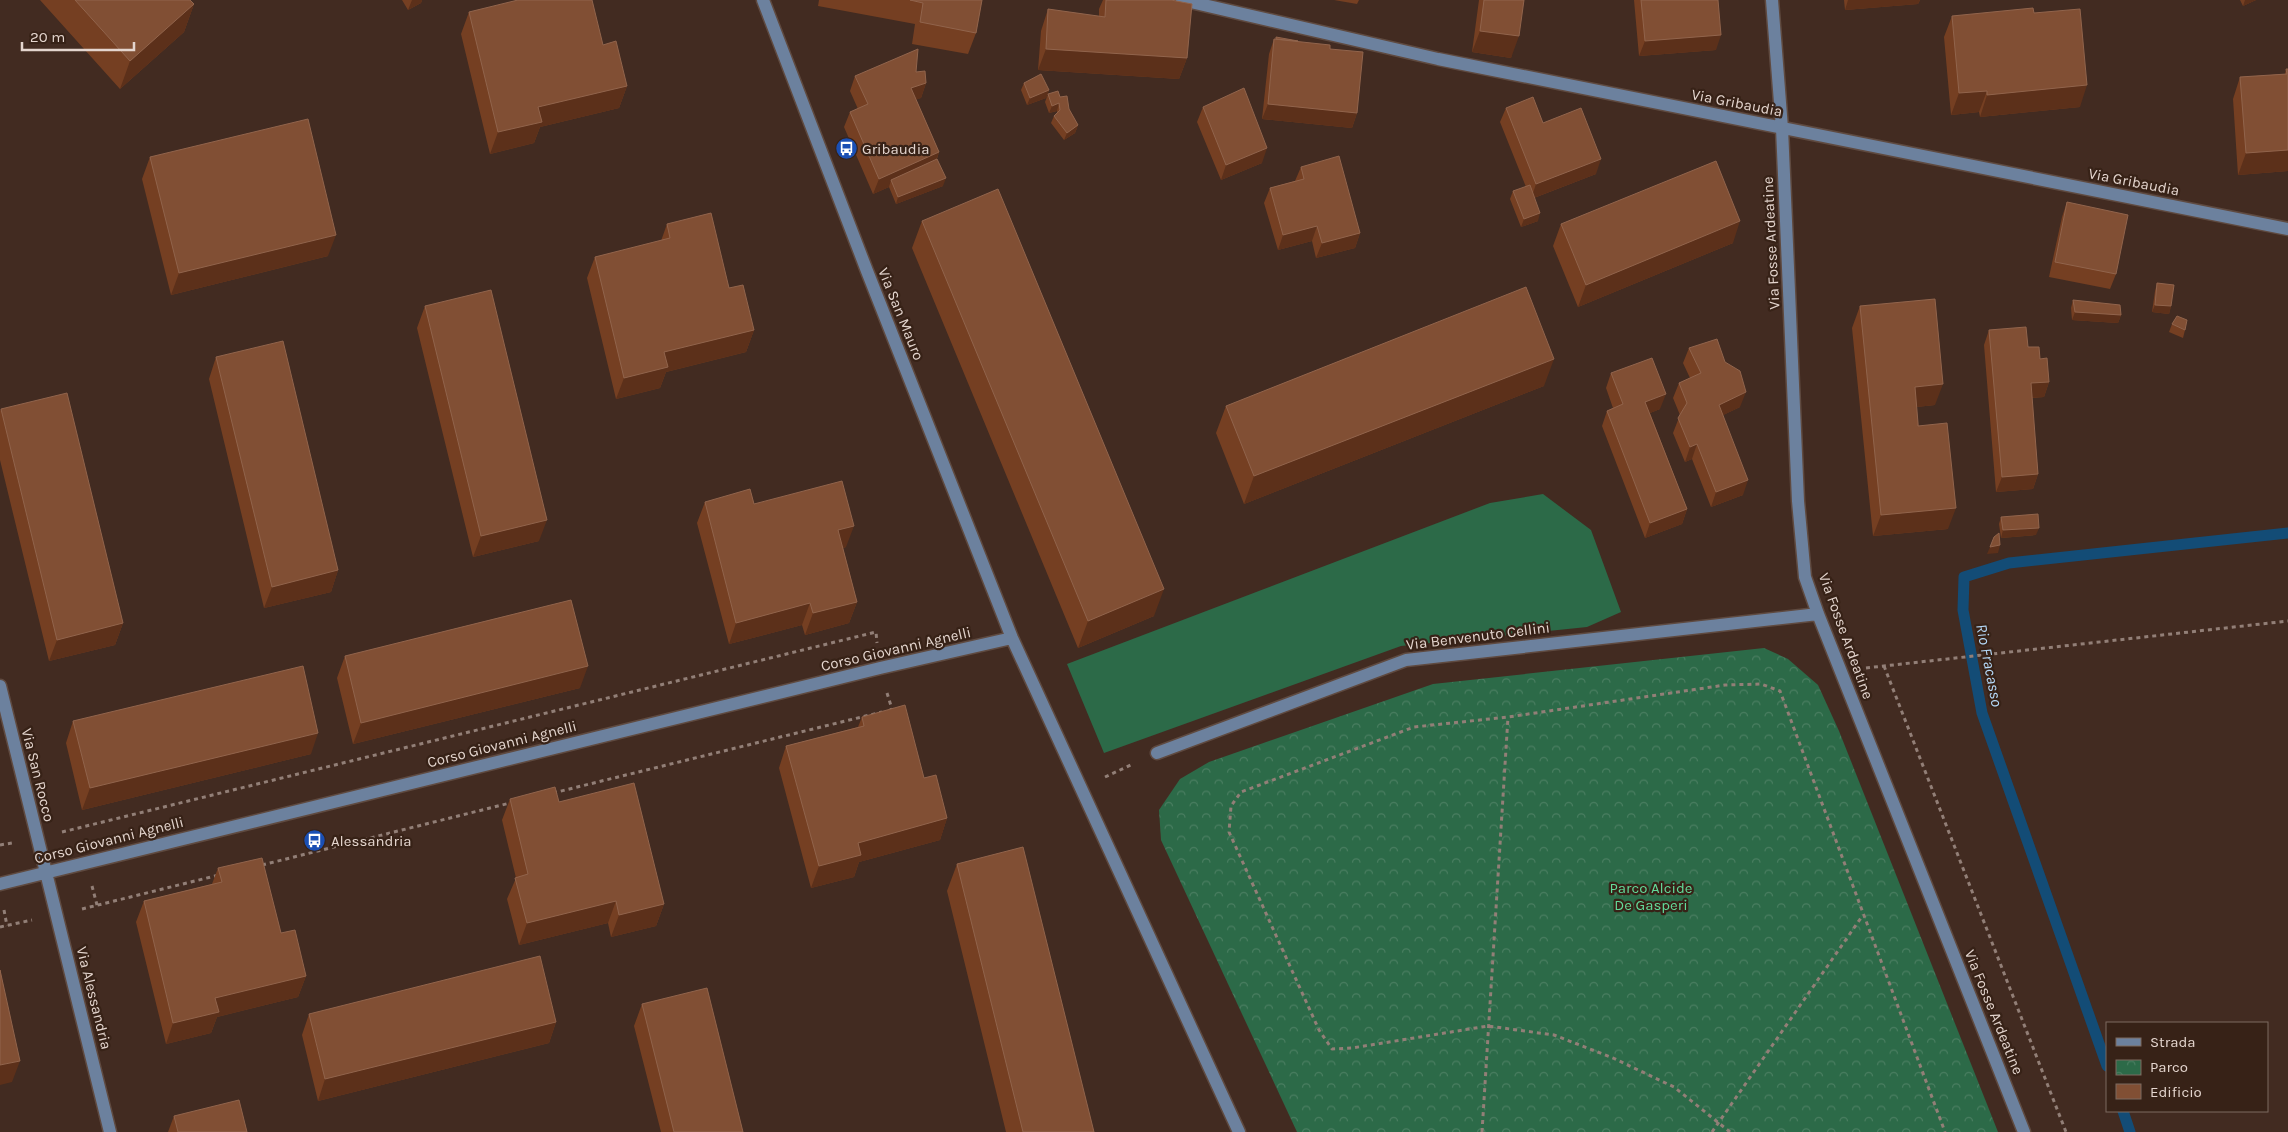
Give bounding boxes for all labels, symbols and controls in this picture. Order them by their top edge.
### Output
scale bar [22,20,135,52]
text: 20 m [30,28,65,46]
street label: Via Gribaudia [1690,85,1784,121]
bus stop icon: Gribaudia [834,137,858,161]
place label: Gribaudia [862,140,929,158]
street label: Via Gribaudia [2087,164,2181,200]
street label: Via Fosse Ardeatine [1759,176,1783,310]
street label: Via San Mauro [874,265,928,363]
street label: Via Fosse Ardeatine [1815,570,1877,702]
street label: Via Benvenuto Cellini [1405,618,1551,654]
water label: Rio Fracasso [1972,622,2007,708]
street label: Corso Giovanni Agnelli [819,623,973,675]
street label: Corso Giovanni Agnelli [425,717,579,771]
street label: Via San Rocco [18,726,58,824]
street label: Corso Giovanni Agnelli [32,813,186,867]
bus stop icon: Alessandria [303,829,327,853]
place label: Alessandria [331,832,412,850]
park label: Parco Alcide De Gasperi [1609,879,1693,914]
street label: Via Alessandria [73,945,115,1051]
street label: Via Fosse Ardeatine [1961,947,2027,1077]
legend [2106,1022,2268,1112]
text: Strada [2150,1033,2196,1051]
text: Parco [2150,1058,2188,1076]
text: Edificio [2150,1083,2202,1101]

